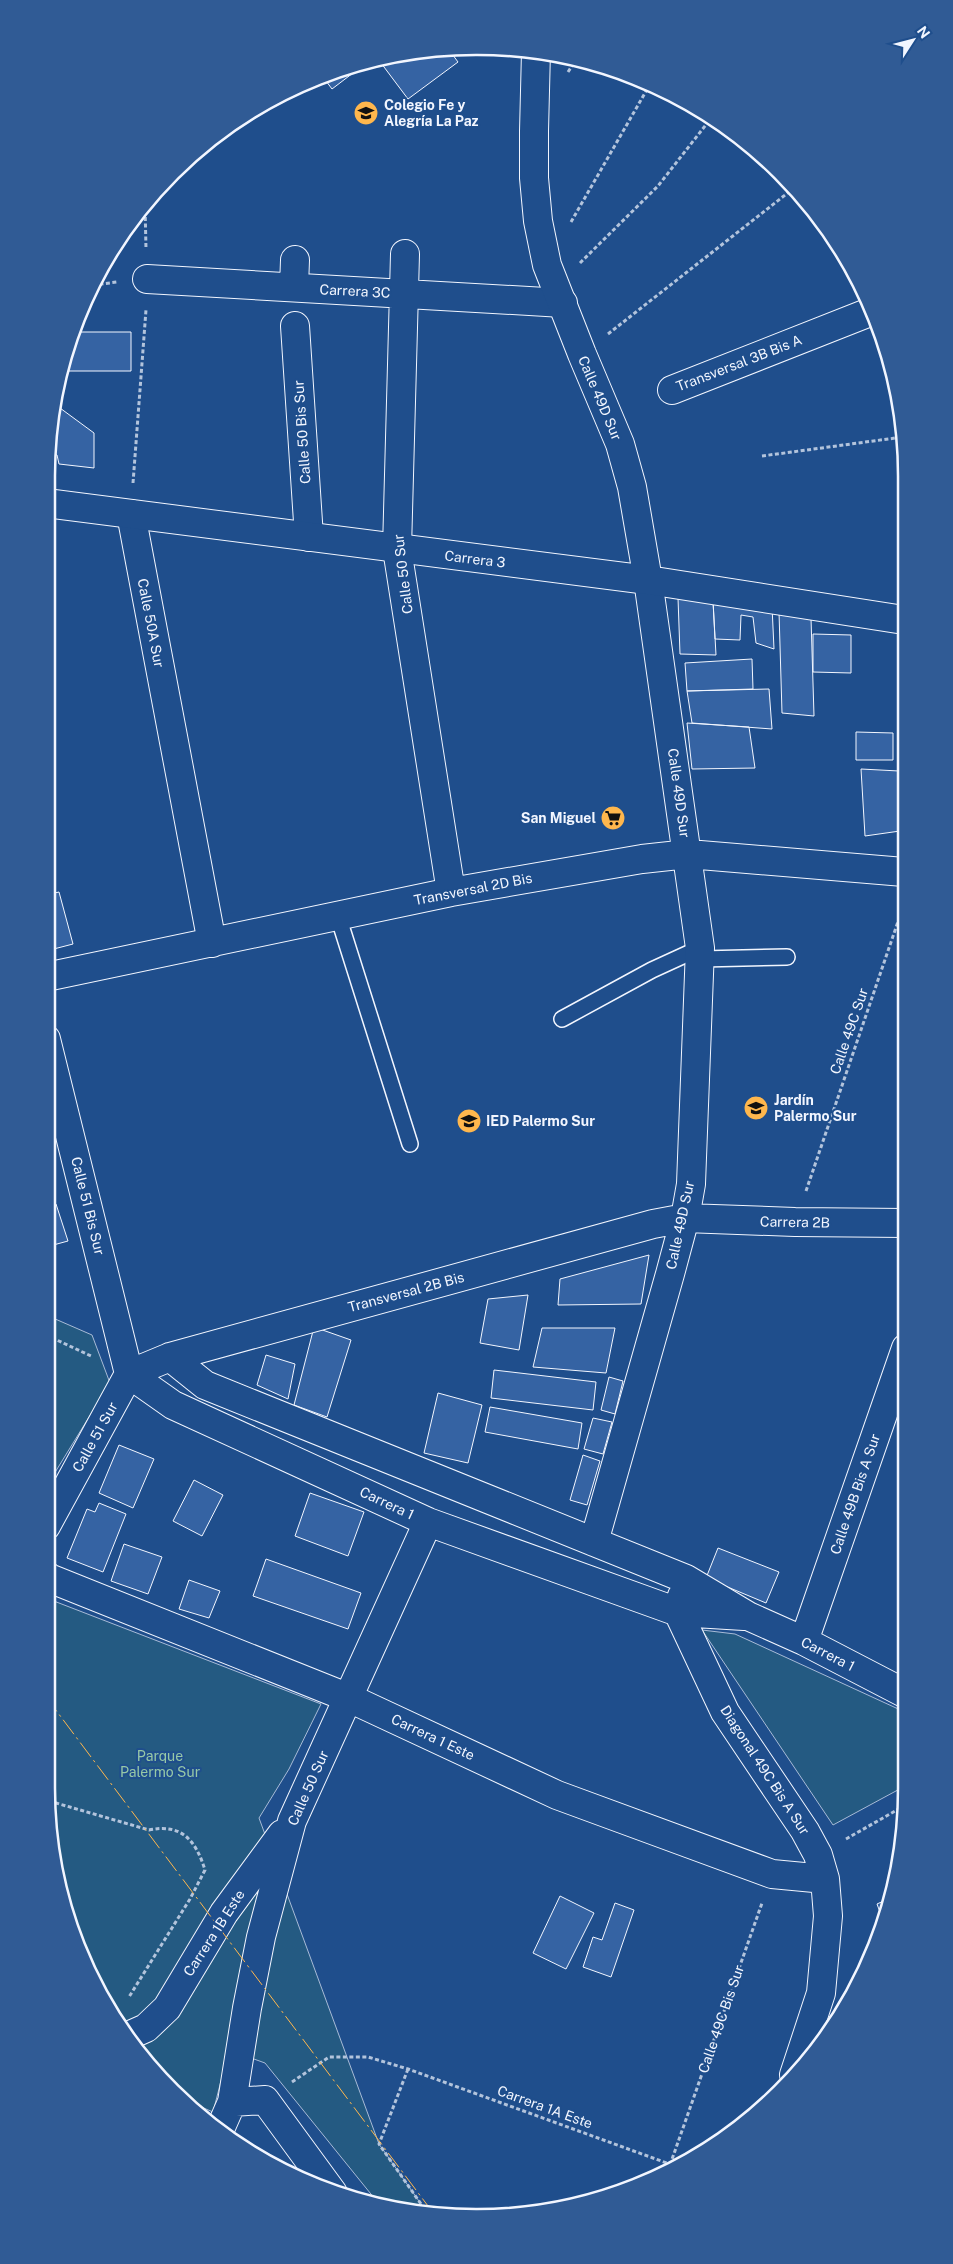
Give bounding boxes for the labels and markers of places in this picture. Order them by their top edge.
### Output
place label: Colegio Fe y Alegría La Paz [384,97,479,129]
school or university icon: Colegio Fe y Alegría La Paz [353,100,379,126]
supermarket icon: San Miguel [600,805,626,831]
place label: San Miguel [521,810,596,826]
place label: Jardín Palermo Sur [774,1092,857,1124]
school or university icon: Jardín Palermo Sur [743,1095,769,1121]
school or university icon: IED Palermo Sur [456,1108,482,1134]
place label: IED Palermo Sur [486,1113,595,1129]

